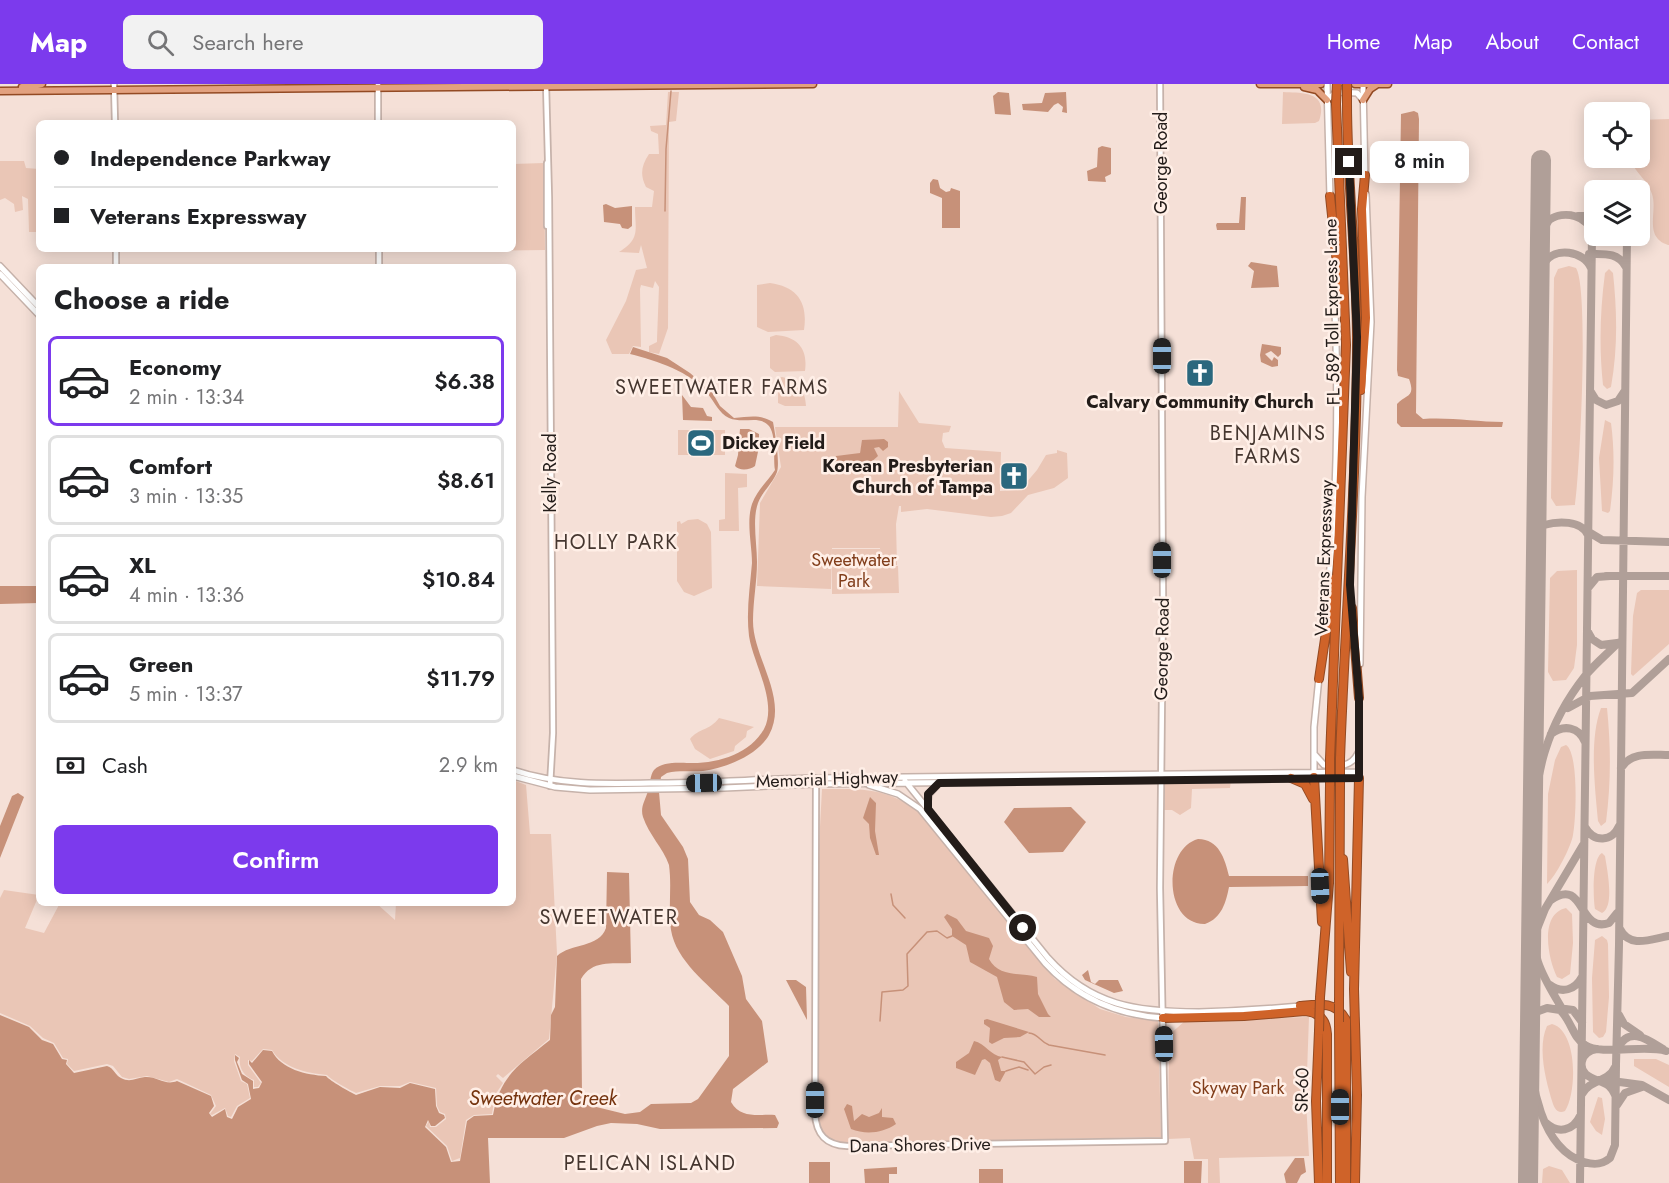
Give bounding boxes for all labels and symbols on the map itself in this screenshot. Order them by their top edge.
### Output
street label: George Road [1148,112,1174,214]
callout: 8 min [1370,141,1469,183]
route end [1335,148,1362,175]
street label: FL 589 Toll Express Lane [1317,218,1347,406]
car [1153,338,1171,374]
church icon: Calvary Community Church [1184,357,1216,389]
district label: SWEETWATER FARMS [615,373,829,402]
place label: Calvary Community Church [1086,389,1314,415]
district label: BENJAMINS FARMS [1210,419,1326,471]
sports icon: Dickey Field [685,427,717,459]
place label: Dickey Field [722,430,825,456]
street label: Kelly Road [537,433,563,513]
place label: Korean Presbyterian Church of Tampa [822,453,993,500]
church icon: Korean Presbyterian Church of Tampa [998,460,1030,492]
street label: Veterans Expressway [1308,479,1340,637]
district label: HOLLY PARK [554,528,678,557]
car [1153,542,1171,578]
park label: Sweetwater Park [811,547,898,594]
street label: George Road [1148,597,1176,701]
street label: Memorial Highway [755,764,899,794]
car [686,774,722,792]
car [1310,868,1330,904]
district label: SWEETWATER [540,903,678,932]
route start [1009,914,1036,941]
car [1155,1026,1173,1062]
street label: SR-60 [1289,1067,1315,1113]
park label: Skyway Park [1192,1075,1284,1101]
car [806,1082,824,1118]
water label: Sweetwater Creek [469,1084,618,1113]
car [1331,1089,1349,1125]
street label: Dana Shores Drive [849,1131,991,1159]
district label: PELICAN ISLAND [564,1149,736,1178]

